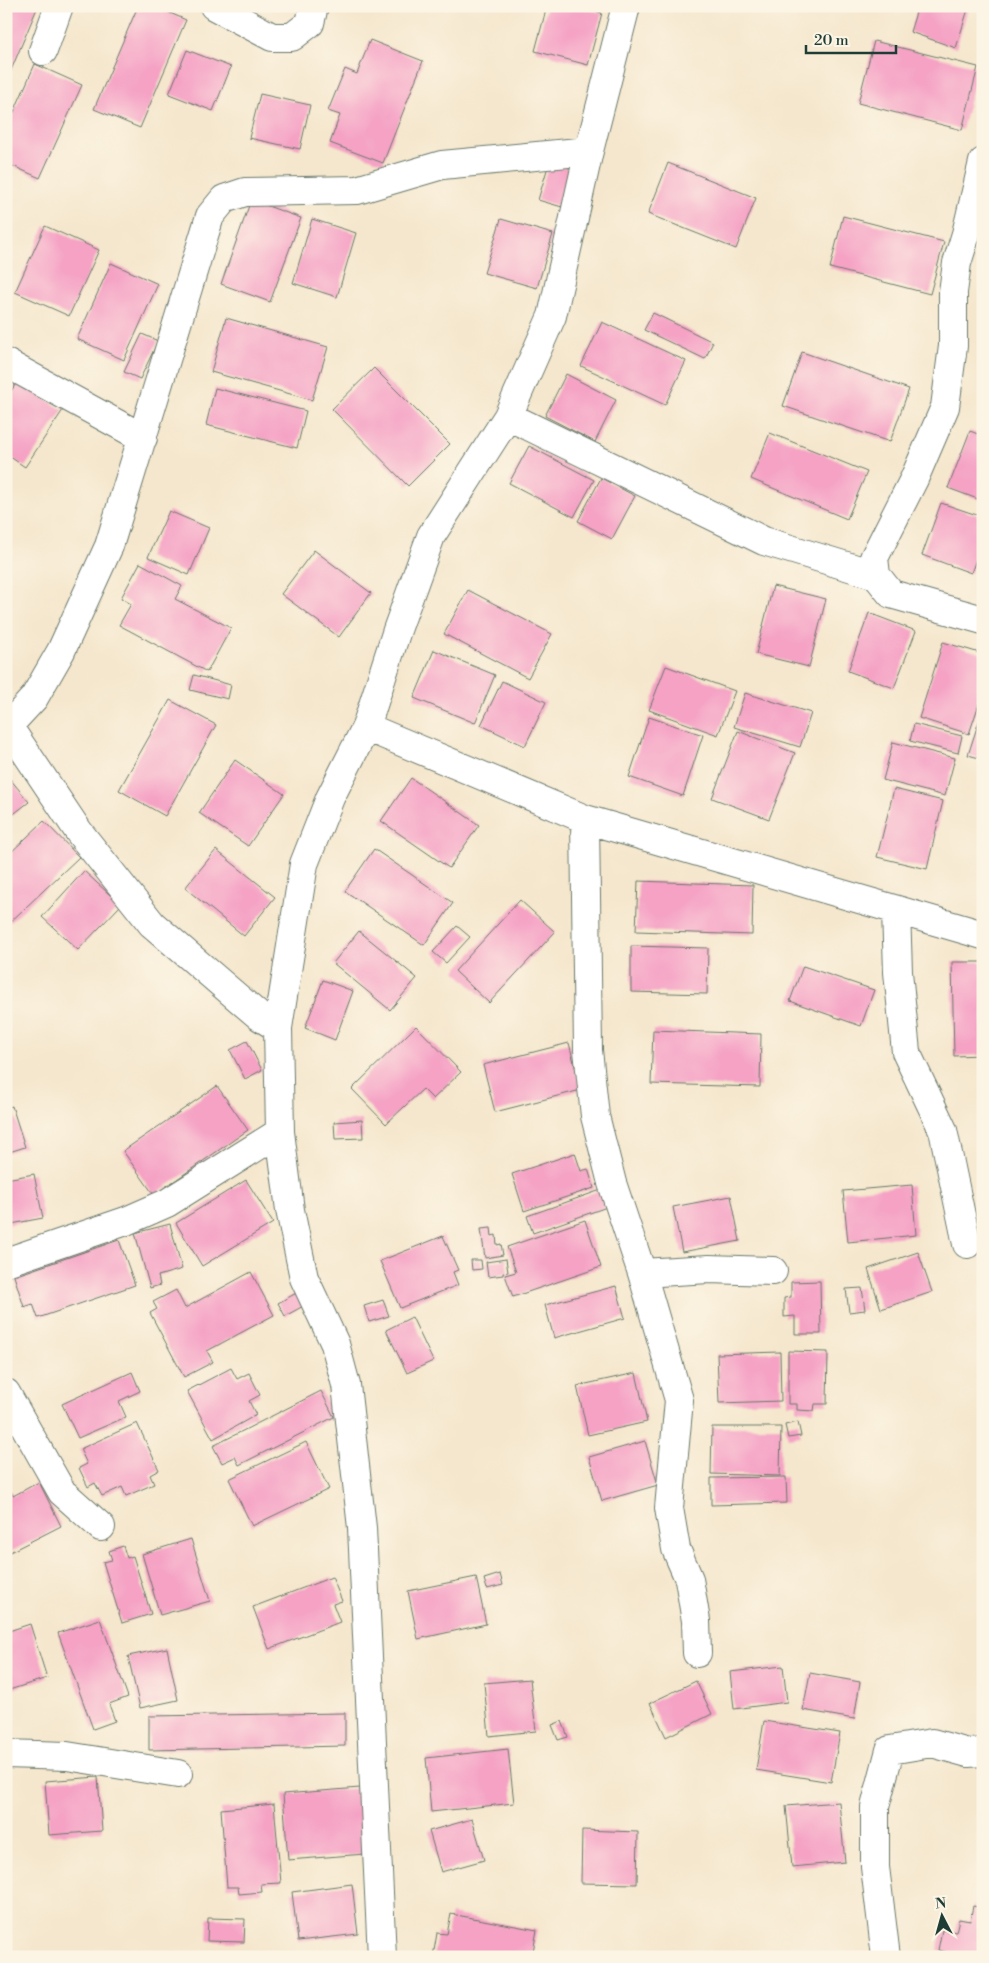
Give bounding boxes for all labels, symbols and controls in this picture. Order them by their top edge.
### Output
scale bar [806,22,896,54]
text: 20 m [814,31,849,50]
north arrow [916,1890,966,1940]
text: N [934,1895,947,1914]

